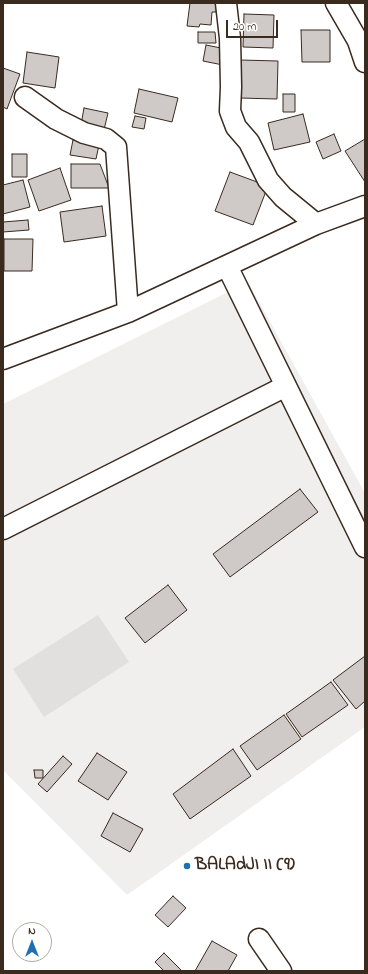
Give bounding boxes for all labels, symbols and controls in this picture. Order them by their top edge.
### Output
scale bar [228,12,280,38]
text: 20 m [233,18,256,36]
place label: BALAdJI II (9) [195,855,295,877]
marker: BALAdJI II (9) [182,861,192,871]
north arrow [12,922,52,962]
text: N [28,923,36,939]

